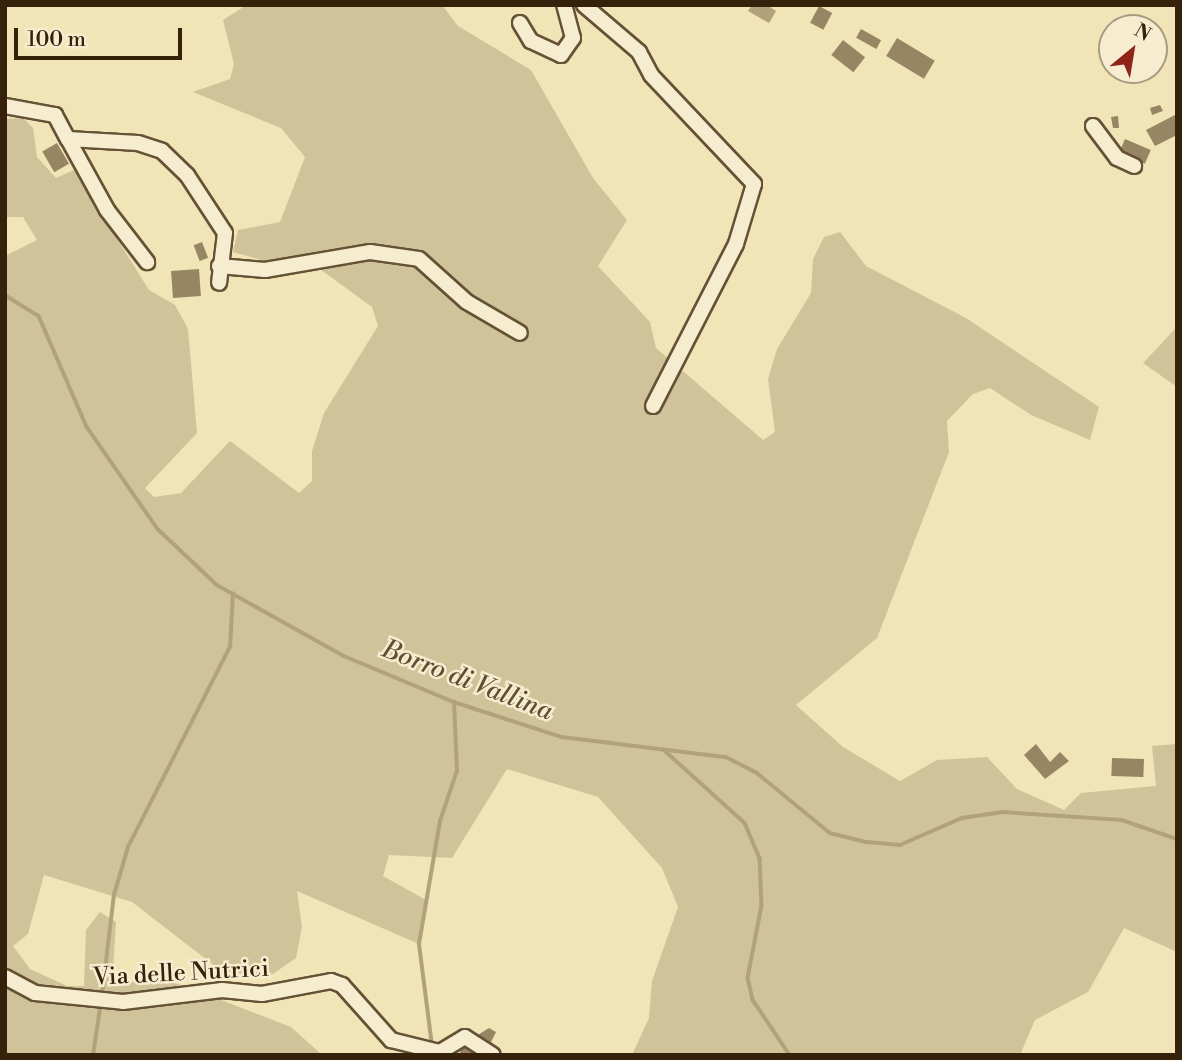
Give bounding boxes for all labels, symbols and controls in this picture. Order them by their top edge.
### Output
scale bar [18,14,186,58]
north arrow [1098,14,1168,84]
text: N [1130,18,1155,47]
text: 100 m [27,27,86,53]
water label: Borro di Vallina [377,634,557,728]
street label: Via delle Nutrici [92,955,270,993]

